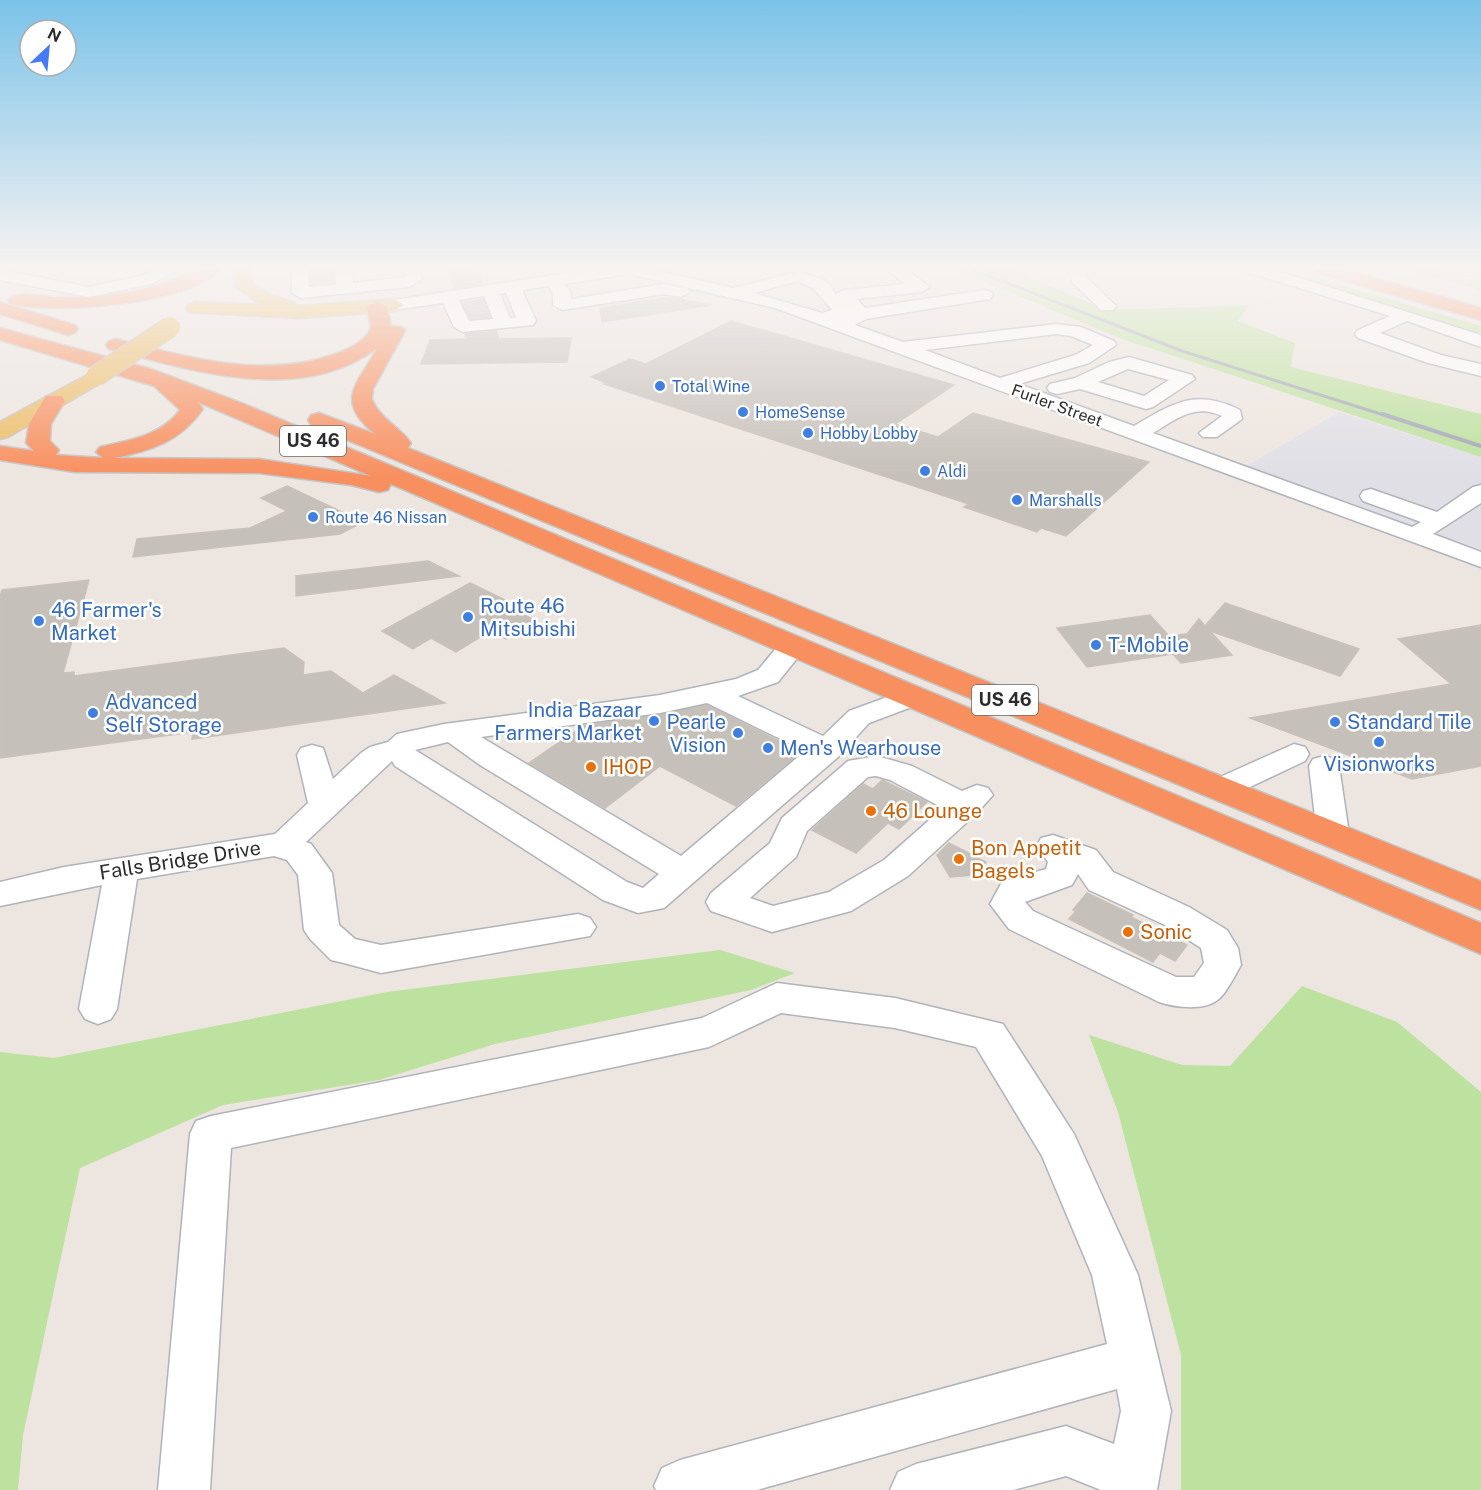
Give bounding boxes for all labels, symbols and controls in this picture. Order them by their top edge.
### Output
north arrow [18,18,78,78]
text: N [45,24,64,46]
place label: Total Wine [672,377,750,396]
marker: Total Wine [653,379,667,393]
street label: Furler Street [1009,380,1105,431]
place label: HomeSense [755,403,845,422]
marker: HomeSense [736,405,750,419]
place label: Hobby Lobby [820,424,919,443]
road number: US 46 [280,426,346,456]
marker: Hobby Lobby [801,426,815,440]
place label: Aldi [937,462,966,481]
marker: Aldi [918,464,932,478]
place label: Marshalls [1029,491,1102,510]
marker: Marshalls [1010,493,1024,507]
place label: Route 46 Nissan [325,508,447,527]
marker: Route 46 Nissan [306,510,320,524]
place label: Route 46 Mitsubishi [480,594,576,641]
place label: 46 Farmer's Market [51,598,162,645]
marker: Route 46 Mitsubishi [461,610,475,624]
marker: 46 Farmer's Market [32,614,46,628]
place label: T-Mobile [1108,633,1189,657]
marker: T-Mobile [1089,638,1103,652]
road number: US 46 [972,685,1038,715]
place label: Advanced Self Storage [105,690,222,737]
place label: India Bazaar Farmers Market [494,698,642,745]
marker: Advanced Self Storage [86,706,100,720]
place label: Pearle Vision [666,710,726,757]
place label: Standard Tile [1347,710,1472,734]
marker: India Bazaar Farmers Market [647,714,661,728]
marker: Standard Tile [1328,715,1342,729]
marker: Pearle Vision [731,726,745,740]
marker: Visionworks [1372,735,1386,749]
place label: Men's Wearhouse [780,736,941,760]
marker: Men's Wearhouse [761,741,775,755]
place label: Visionworks [1323,752,1435,776]
place label: IHOP [603,755,652,779]
marker: IHOP [584,760,598,774]
place label: 46 Lounge [883,799,982,823]
marker: 46 Lounge [864,804,878,818]
street label: Falls Bridge Drive [97,835,263,885]
place label: Bon Appetit Bagels [971,836,1082,883]
marker: Bon Appetit Bagels [952,852,966,866]
place label: Sonic [1140,920,1192,944]
marker: Sonic [1121,925,1135,939]

